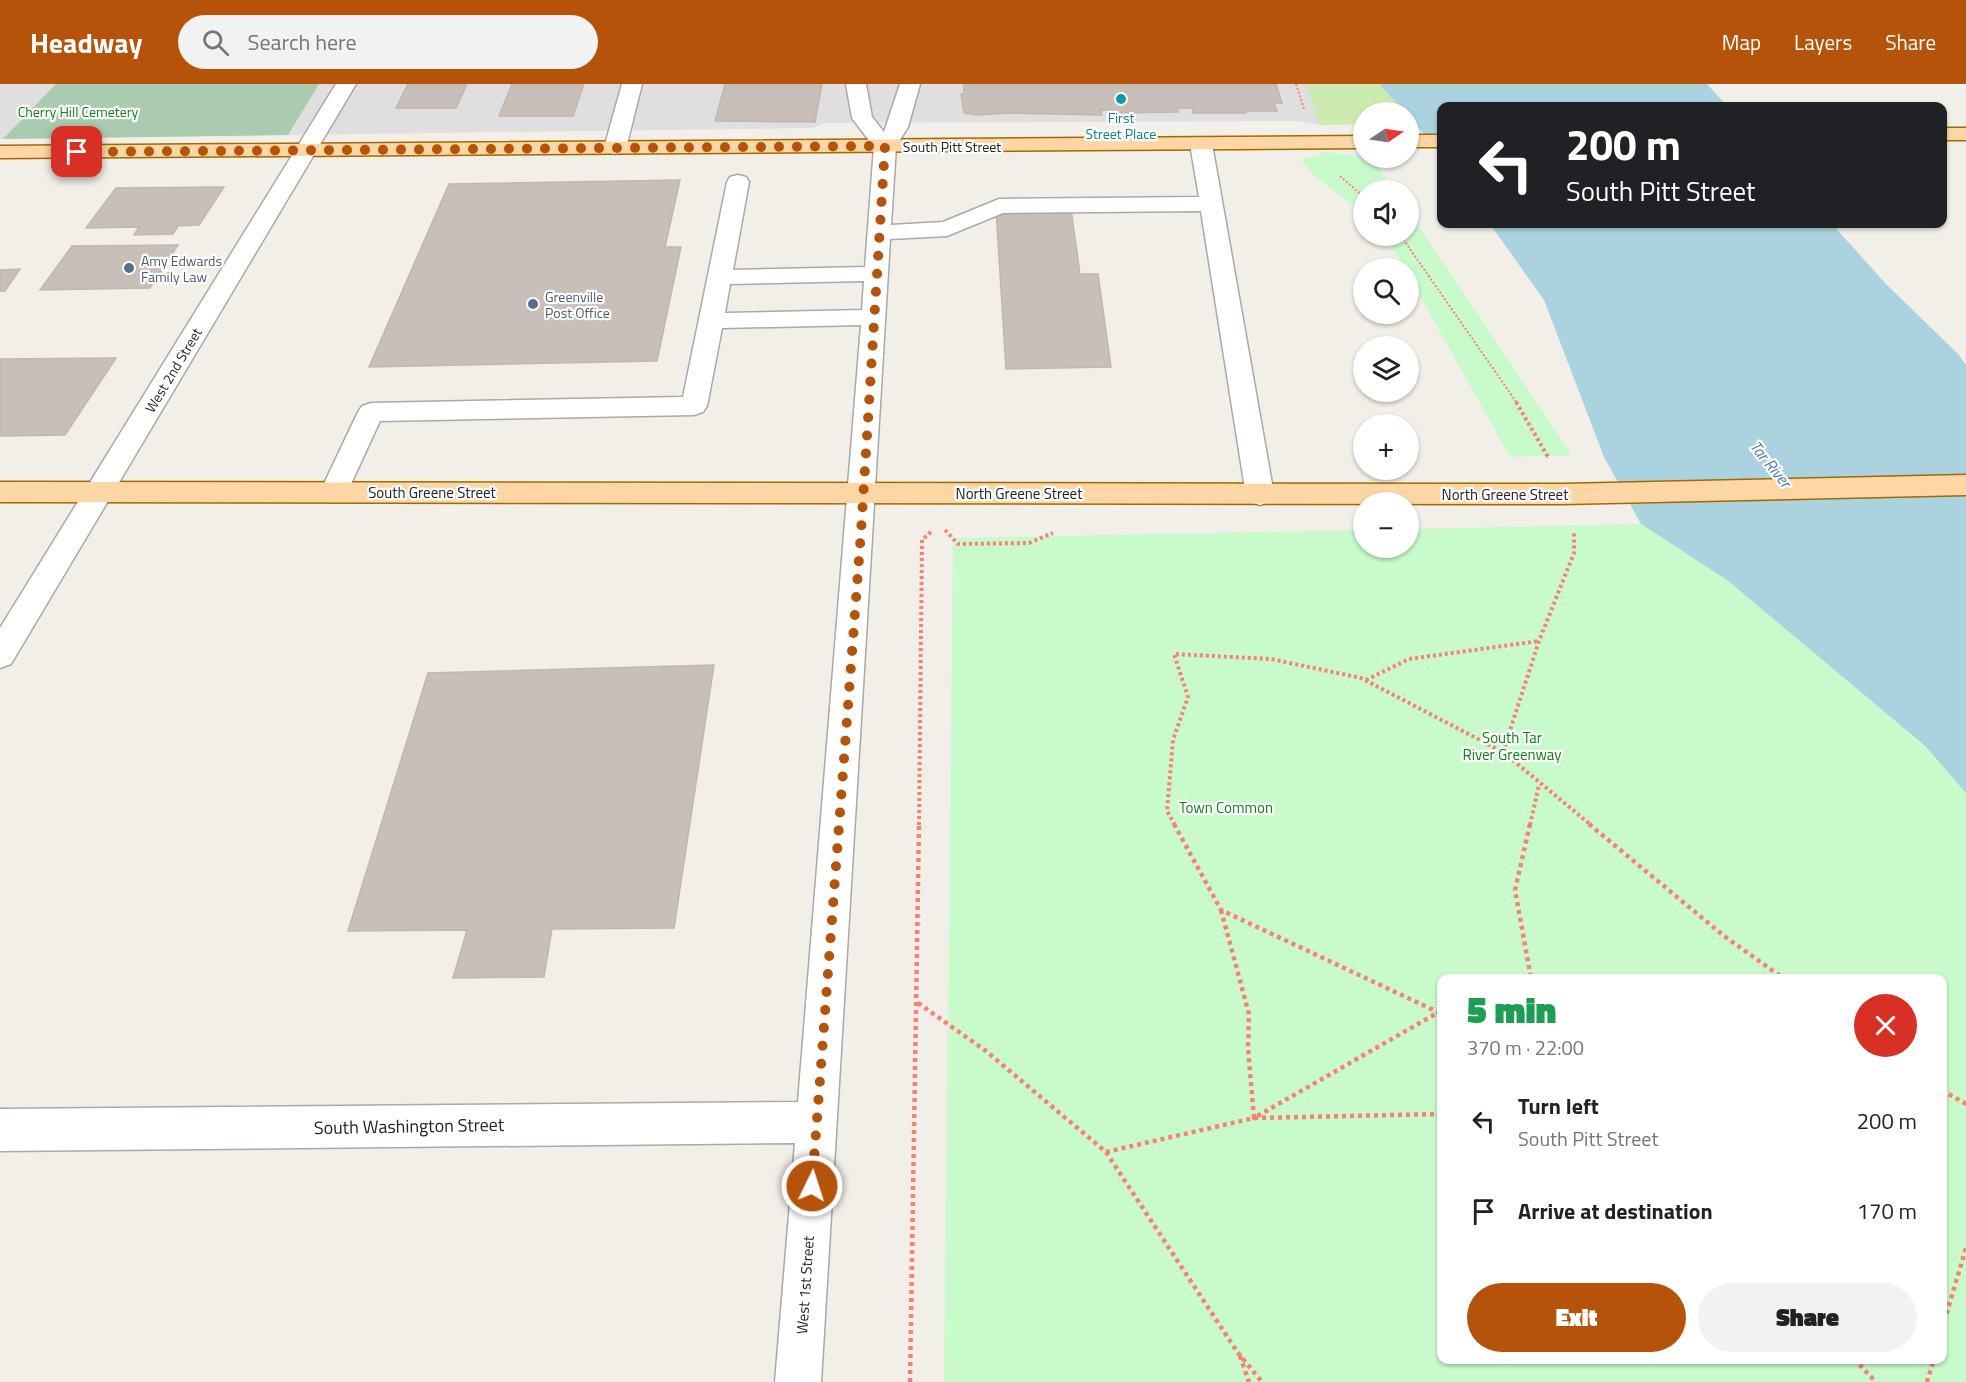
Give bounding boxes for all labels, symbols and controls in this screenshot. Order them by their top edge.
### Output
search box [178,15,598,69]
text: Headway [30,21,142,64]
text: Search here [247,25,357,59]
icon: search [199,26,232,59]
text: Map [1722,26,1761,58]
text: Layers [1794,26,1852,58]
text: Share [1885,26,1936,58]
marker: First Street Place [1114,92,1128,106]
park label: Cherry Hill Cemetery [18,101,139,122]
north arrow [1353,102,1419,168]
map controls [1353,102,1419,558]
place label: First Street Place [1086,107,1156,144]
text: 200 m [1566,112,1681,176]
pin [51,126,102,177]
icon: left [1467,126,1545,204]
icon: arrive [60,135,93,168]
street label: South Pitt Street [903,136,1001,157]
text: South Pitt Street [1566,170,1756,211]
button: sound [1353,180,1419,246]
place label: Amy Edwards Family Law [141,250,222,287]
button: search [1353,258,1419,324]
marker: Amy Edwards Family Law [122,261,136,275]
place label: Greenville Post Office [545,286,610,323]
marker: Greenville Post Office [526,297,540,311]
street label: West 2nd Street [139,324,207,416]
button: layers [1353,336,1419,402]
button: + [1353,414,1419,480]
water label: Tar River [1744,435,1799,494]
street label: South Greene Street [368,481,497,504]
street label: North Greene Street [956,482,1083,505]
street label: North Greene Street [1442,483,1569,506]
button: − [1353,492,1419,558]
park label: South Tar River Greenway [1462,726,1562,766]
park label: Town Common [1179,796,1273,819]
text: 5 min [1467,982,1556,1037]
button: close [1854,994,1917,1057]
text: 370 m · 22:00 [1467,1032,1584,1063]
text: Turn left [1518,1089,1599,1123]
text: 200 m [1857,1104,1917,1138]
icon: left [1467,1105,1500,1138]
street label: South Washington Street [314,1111,505,1141]
text: South Pitt Street [1518,1123,1658,1154]
position arrow [780,1154,844,1218]
text: Arrive at destination [1518,1194,1713,1228]
text: 170 m [1857,1194,1917,1228]
icon: arrive [1467,1195,1500,1228]
street label: West 1st Street [790,1234,820,1335]
button: Exit [1467,1283,1686,1352]
button: Share [1698,1283,1917,1352]

